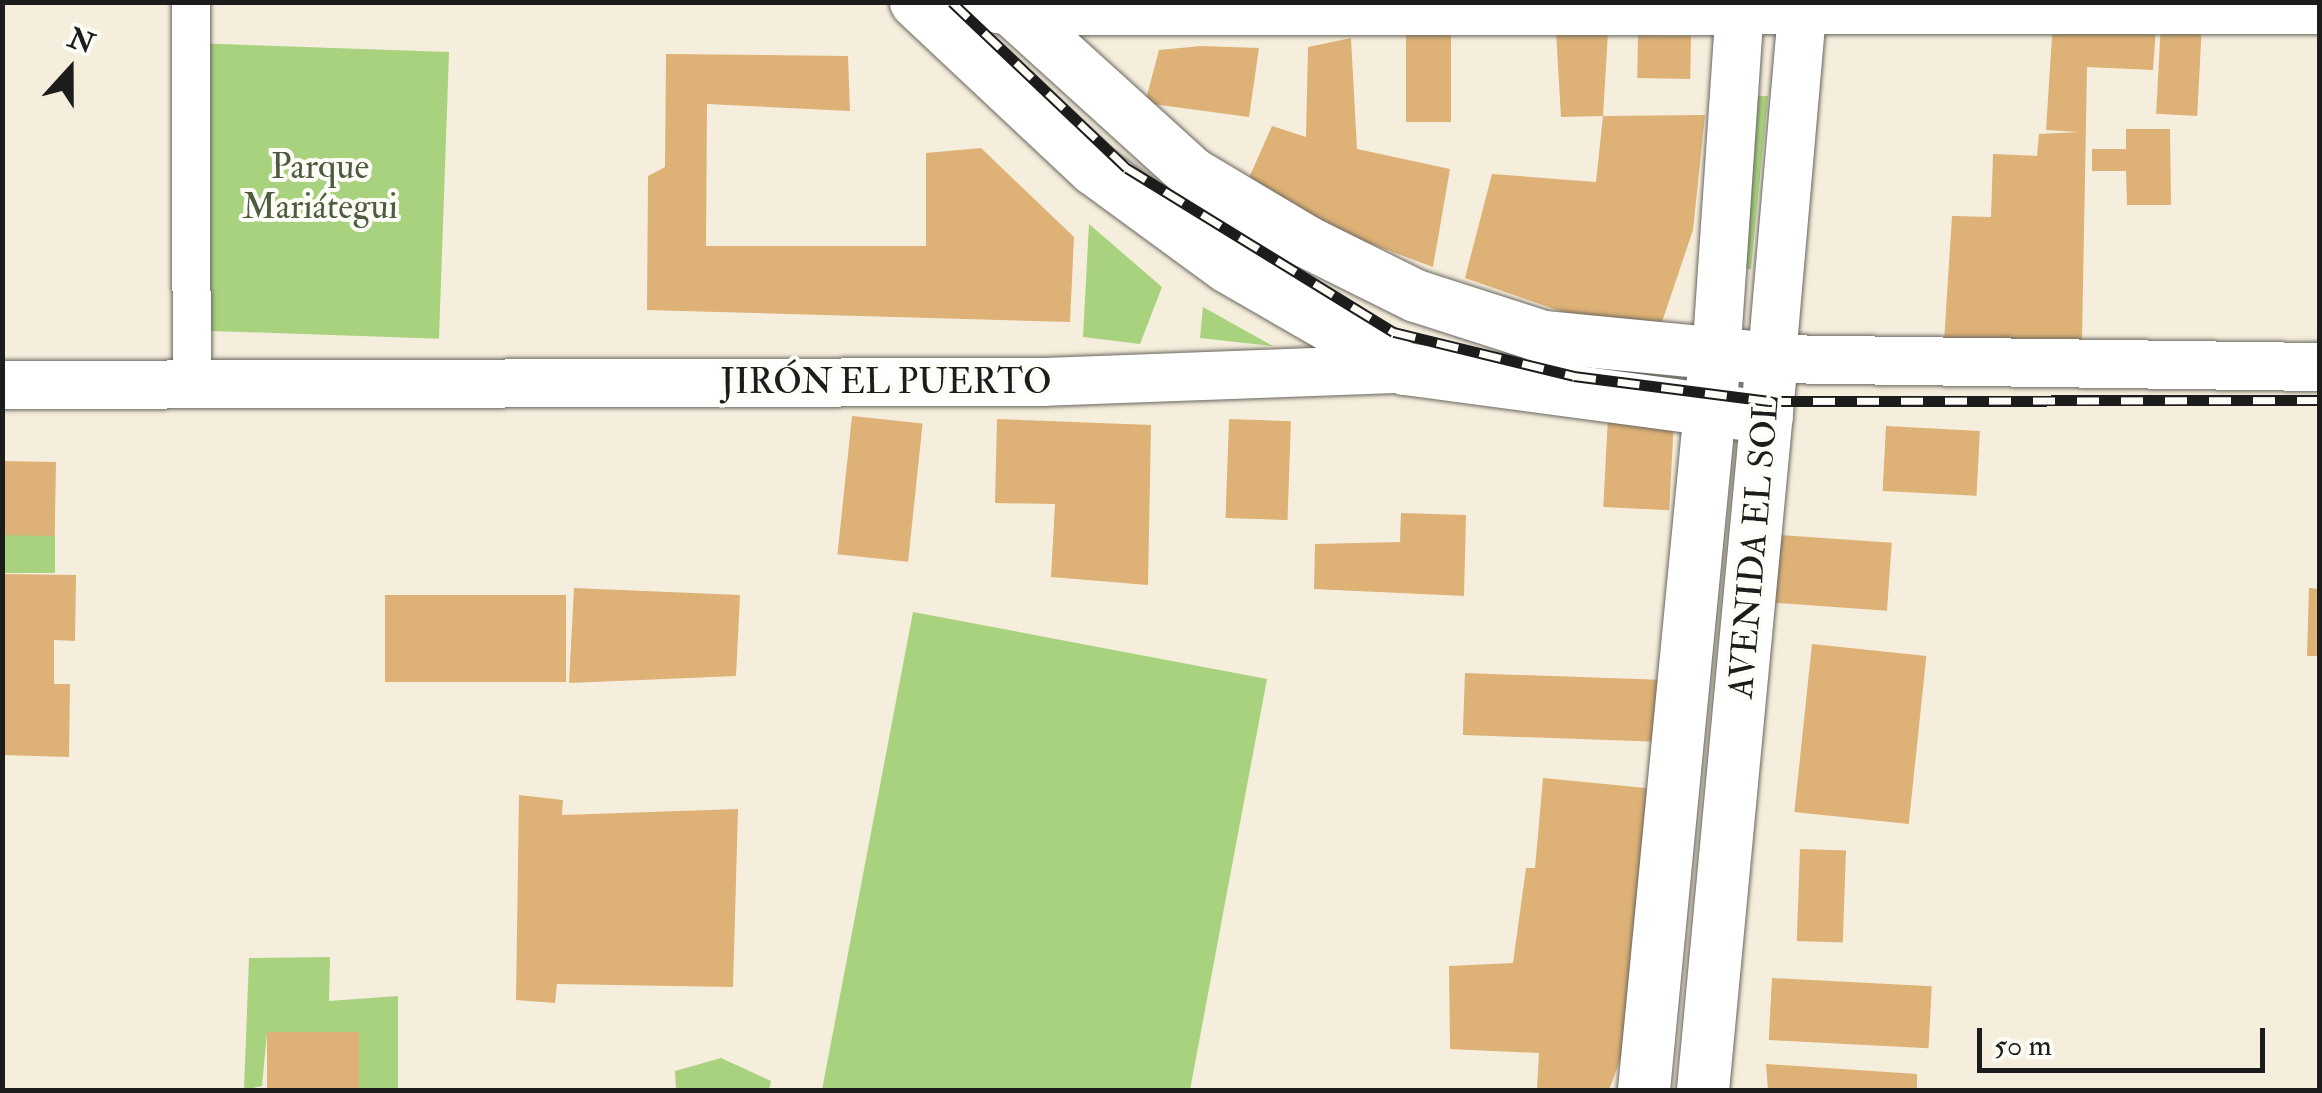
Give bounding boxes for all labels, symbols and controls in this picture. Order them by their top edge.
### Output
north arrow [20,20,120,120]
text: N [63,21,99,62]
park label: Parque Mariátegui [242,146,398,228]
street label: JIRÓN EL PUERTO [720,361,1052,403]
street label: AVENIDA EL SOL [1720,394,1788,700]
scale bar [1982,1008,2270,1070]
text: 50 m [1994,1027,2052,1064]

